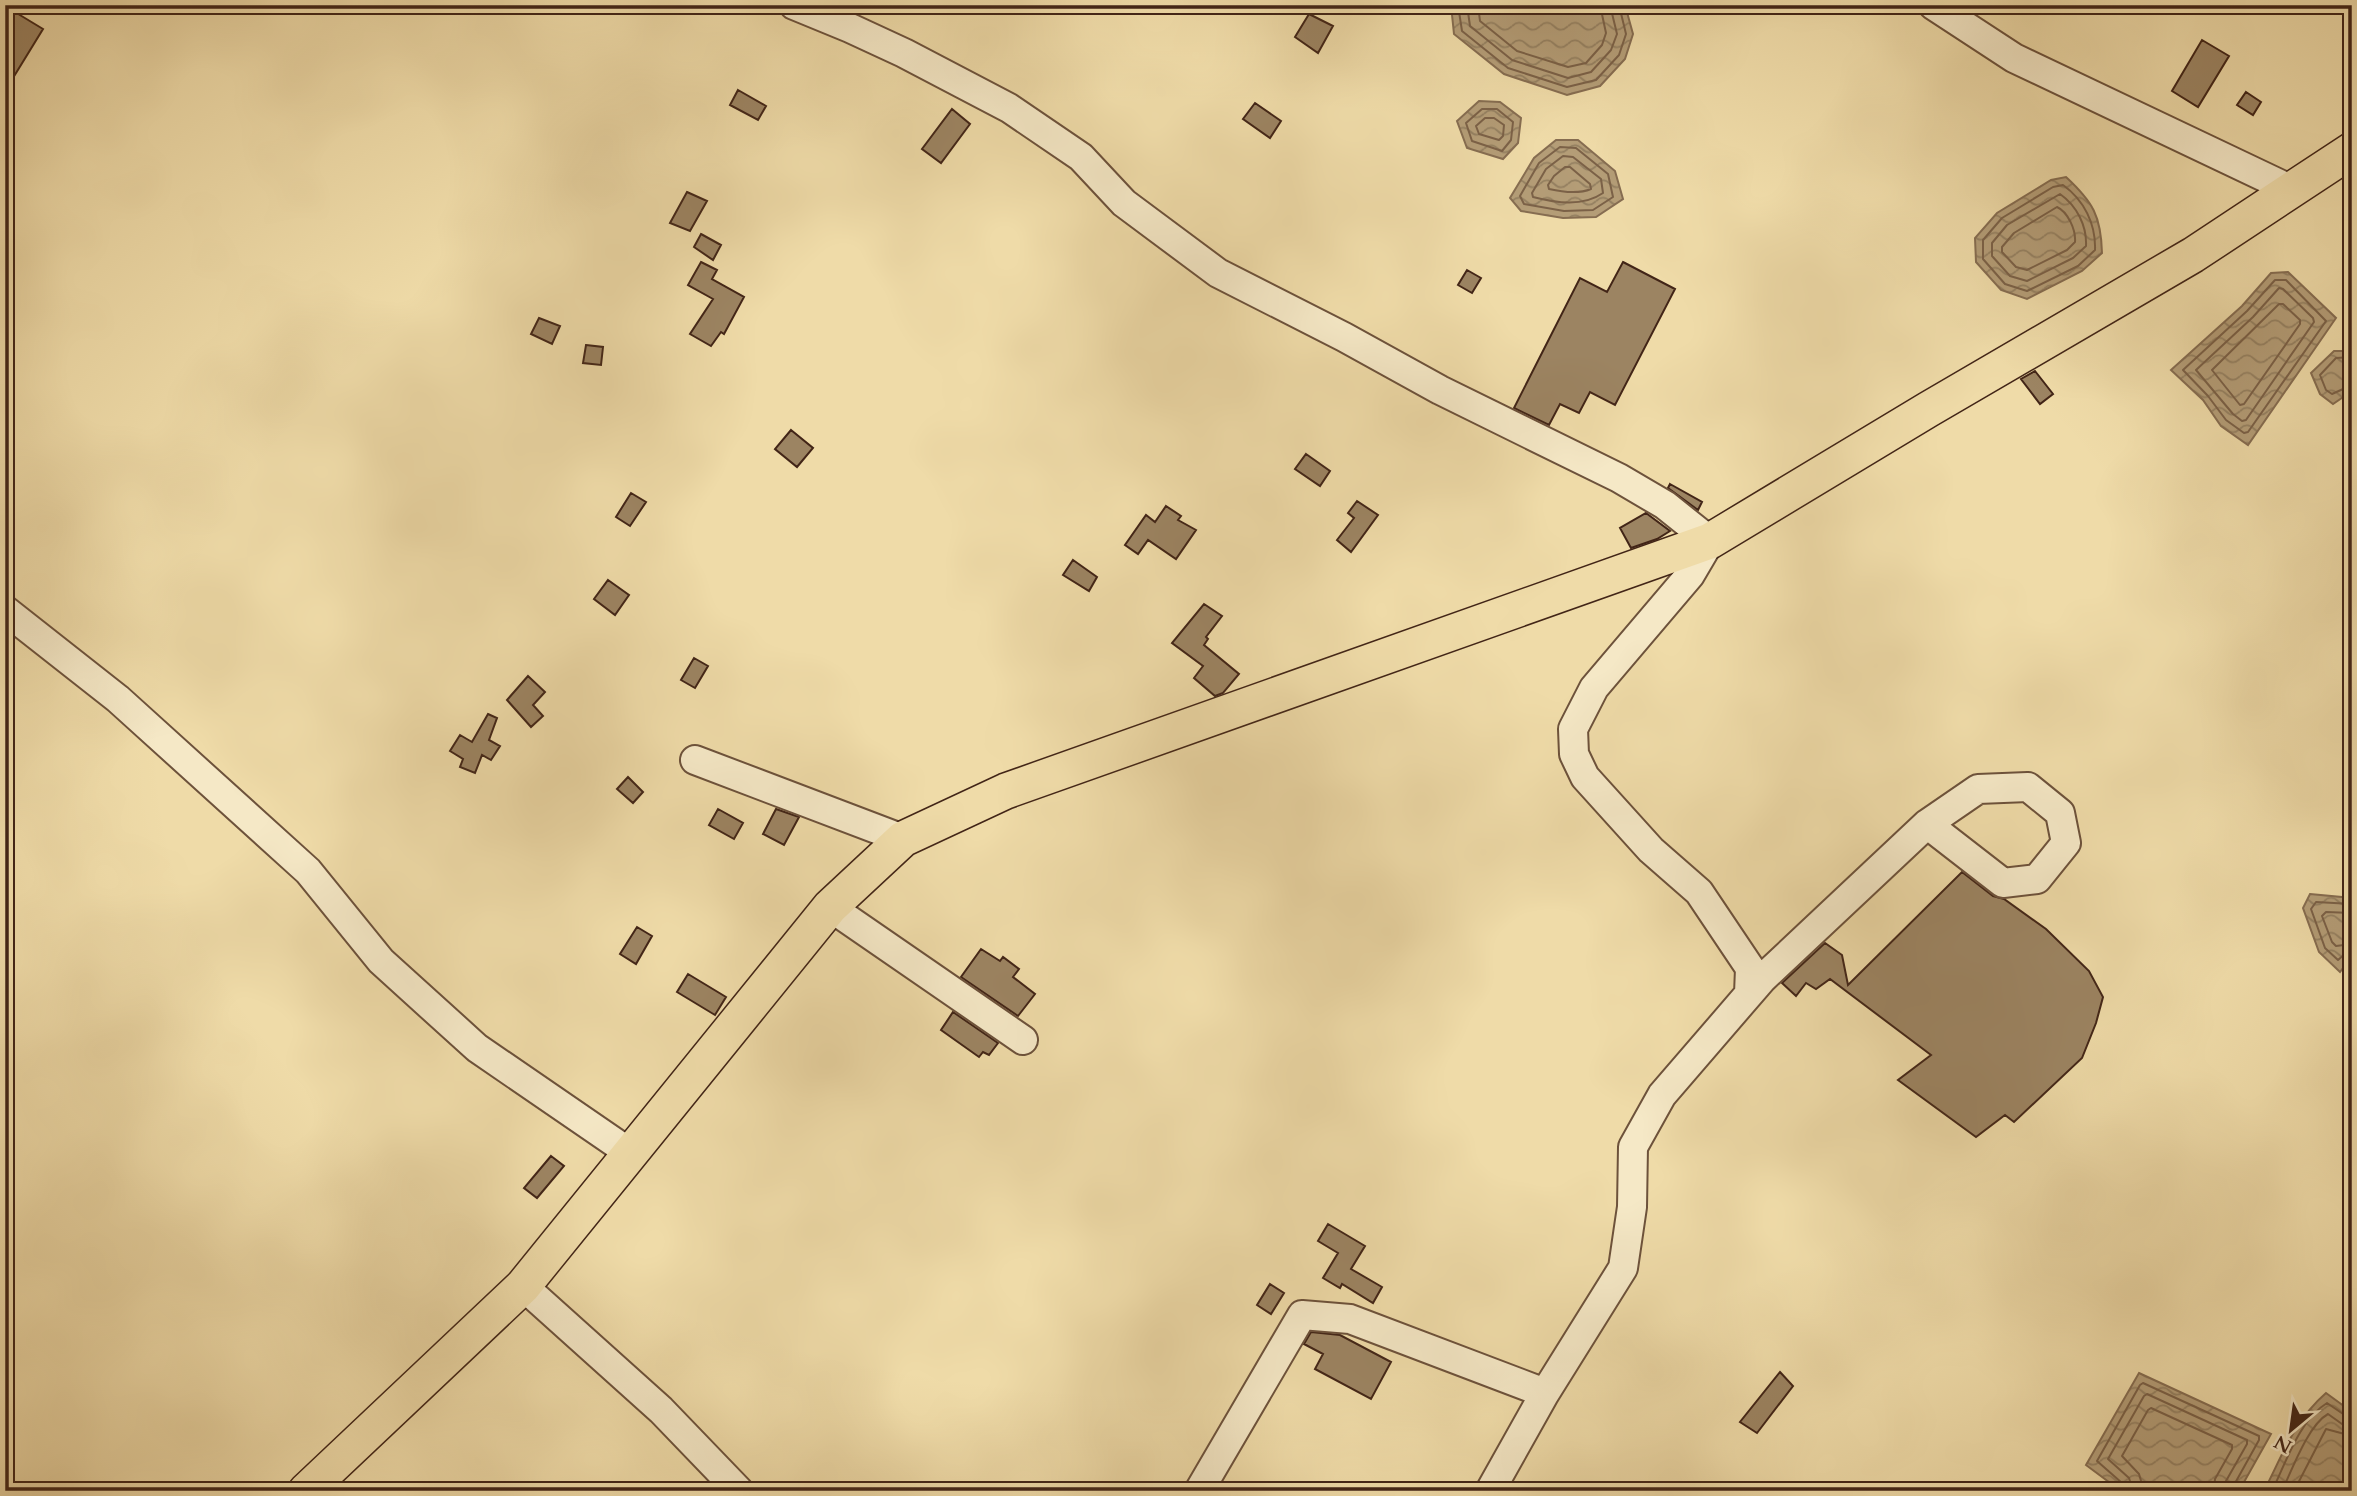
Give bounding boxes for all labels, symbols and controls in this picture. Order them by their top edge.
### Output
north arrow [2256,1394,2326,1464]
text: N [2269,1428,2297,1459]

